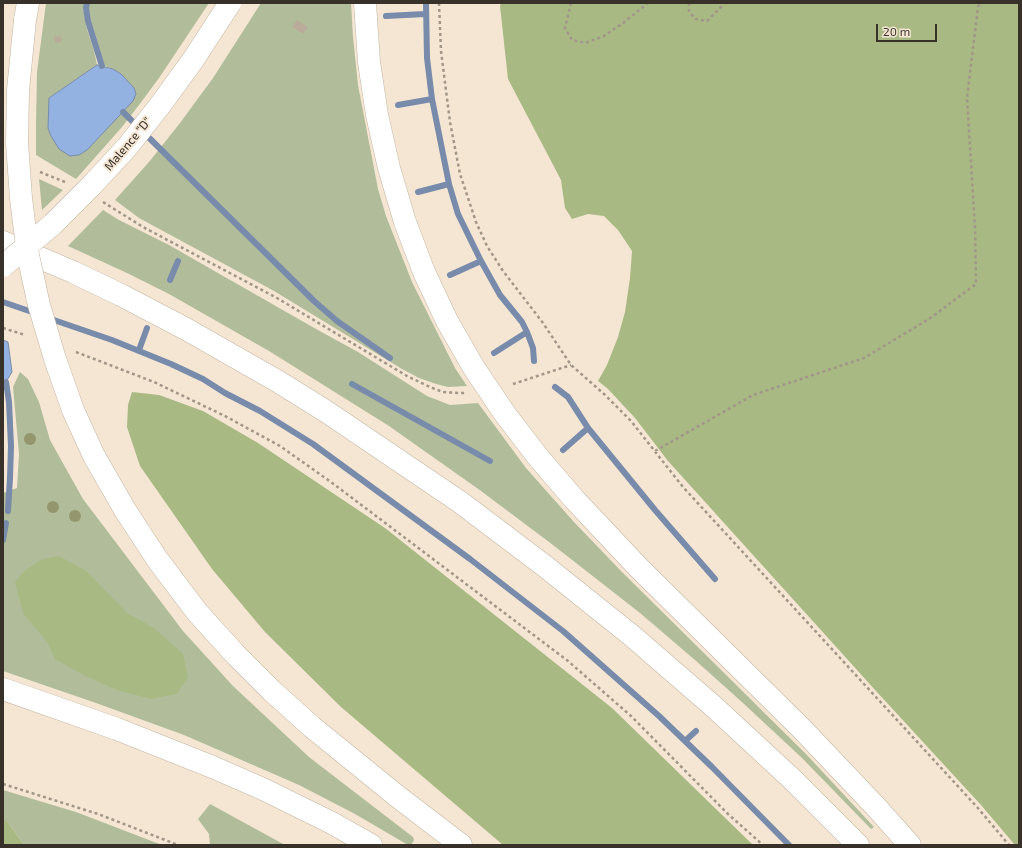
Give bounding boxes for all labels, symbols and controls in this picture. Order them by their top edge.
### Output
scale bar [878,16,939,42]
text: 20 m [883,24,910,38]
street label: Malence "D" [101,114,155,174]

